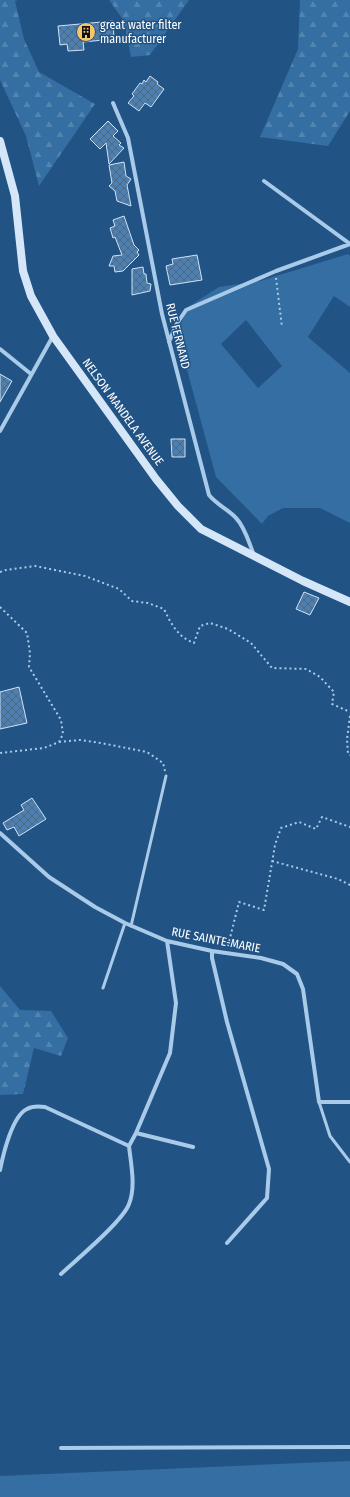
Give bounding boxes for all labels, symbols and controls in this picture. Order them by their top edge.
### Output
place label: great water filter manufacturer [100,18,182,46]
building icon: great water filter manufacturer [75,21,97,43]
street label: RUE FERNAND [163,302,193,370]
street label: NELSON MANDELA AVENUE [80,356,167,468]
street label: RUE SAINTE-MARIE [170,925,262,956]

